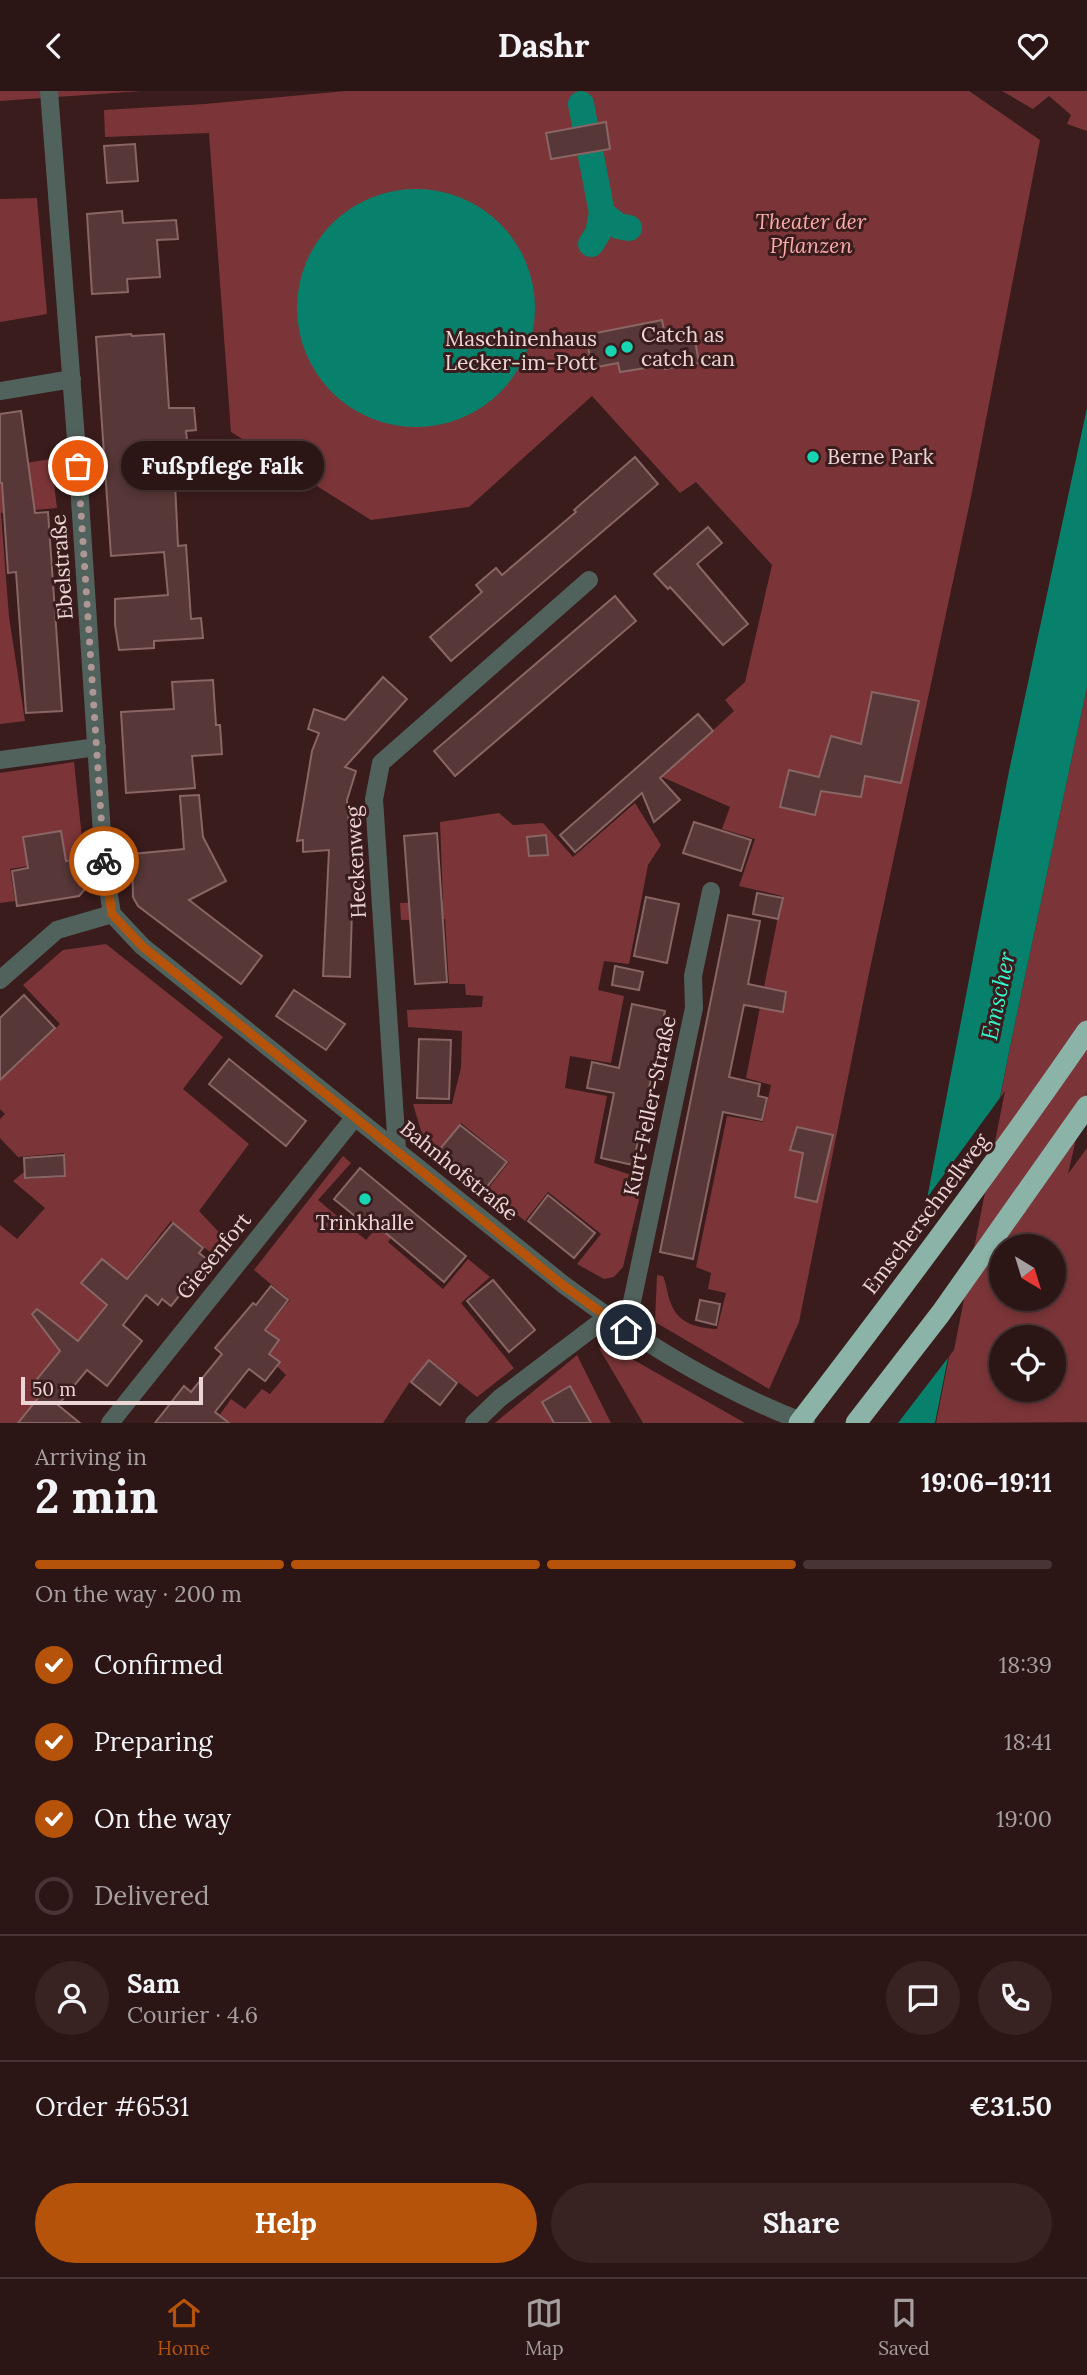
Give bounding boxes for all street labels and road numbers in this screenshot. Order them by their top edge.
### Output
street label: Ebelstraße [44,513,79,621]
street label: Heckenweg [339,805,372,919]
street label: Kurt-Feller-Straße [617,1013,682,1199]
street label: Bahnhofstraße [395,1115,524,1227]
street label: Emscherschnellweg [856,1128,995,1299]
street label: Giesenfort [170,1206,257,1305]

